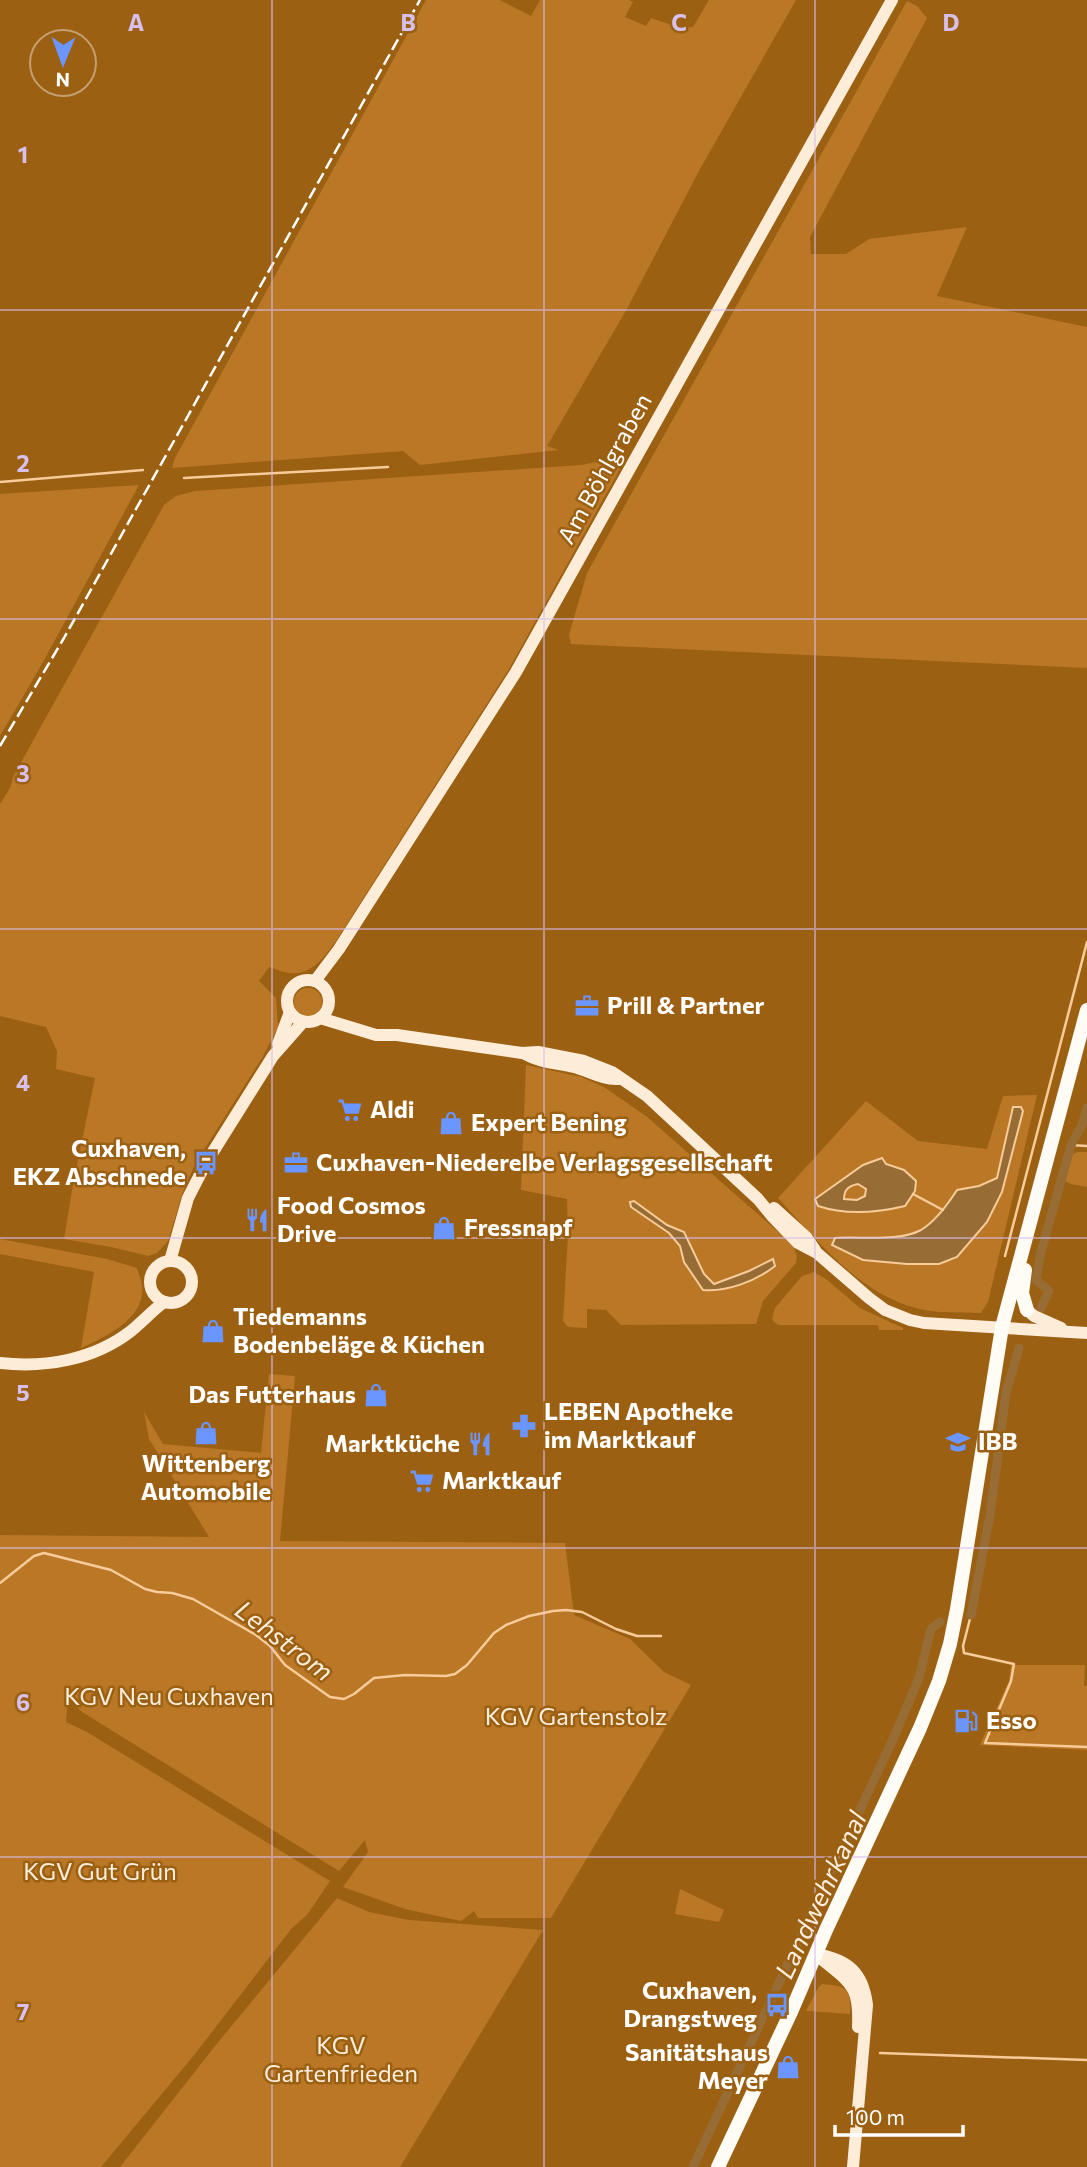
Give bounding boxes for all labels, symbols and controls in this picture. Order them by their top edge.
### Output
text: A [128,8,145,36]
text: B [400,8,416,36]
text: C [671,8,687,36]
text: D [943,8,960,36]
north arrow [28,28,98,98]
text: N [55,69,70,92]
text: 1 [18,140,28,168]
street label: Am Böhlgraben [550,388,657,548]
text: 2 [16,449,30,477]
text: 3 [16,759,30,787]
place label: Prill & Partner [607,990,765,1019]
office icon: Prill & Partner [573,992,601,1020]
text: 4 [16,1068,30,1096]
place label: Aldi [370,1094,415,1123]
supermarket icon: Aldi [336,1096,364,1124]
place label: Expert Bening [471,1107,627,1136]
shop icon: Expert Bening [437,1109,465,1137]
place label: Cuxhaven, EKZ Abschnede [13,1133,186,1190]
place label: Cuxhaven-Niederelbe Verlagsgesellschaft [316,1147,773,1176]
bus stop icon: Cuxhaven, EKZ Abschnede [192,1149,220,1177]
office icon: Cuxhaven-Niederelbe Verlagsgesellschaft [282,1149,310,1177]
place label: Food Cosmos Drive [277,1190,426,1247]
restaurant icon: Food Cosmos Drive [243,1206,271,1234]
place label: Fressnapf [464,1212,573,1241]
shop icon: Fressnapf [430,1214,458,1242]
place label: Tiedemanns Bodenbeläge & Küchen [233,1301,485,1358]
shop icon: Tiedemanns Bodenbeläge & Küchen [199,1317,227,1345]
text: 5 [16,1378,30,1406]
place label: Das Futterhaus [188,1379,356,1408]
shop icon: Das Futterhaus [362,1381,390,1409]
place label: LEBEN Apotheke im Marktkauf [544,1396,733,1453]
pharmacy icon: LEBEN Apotheke im Marktkauf [510,1412,538,1440]
shop icon: Wittenberg Automobile [192,1419,220,1447]
place label: IBB [978,1426,1017,1455]
place label: Marktküche [325,1428,460,1457]
school or university icon: IBB [944,1428,972,1456]
restaurant icon: Marktküche [466,1430,494,1458]
place label: Wittenberg Automobile [141,1448,271,1505]
place label: Marktkauf [442,1465,561,1494]
supermarket icon: Marktkauf [408,1467,436,1495]
water label: Lehstrom [230,1593,340,1687]
park label: KGV Neu Cuxhaven [64,1681,274,1710]
text: 6 [16,1688,30,1716]
park label: KGV Gartenstolz [485,1701,667,1730]
place label: Esso [986,1705,1037,1734]
fuel station icon: Esso [952,1707,980,1735]
water label: Landwehrkanal [767,1805,872,1983]
park label: KGV Gut Grün [23,1856,177,1885]
place label: Cuxhaven, Drangstweg [624,1975,757,2032]
bus stop icon: Cuxhaven, Drangstweg [763,1991,791,2019]
text: 7 [17,1997,29,2025]
park label: KGV Gartenfrieden [264,2030,418,2087]
place label: Sanitätshaus Meyer [625,2037,768,2094]
shop icon: Sanitätshaus Meyer [774,2053,802,2081]
scale bar [835,2094,963,2138]
text: 100 m [846,2104,905,2129]

